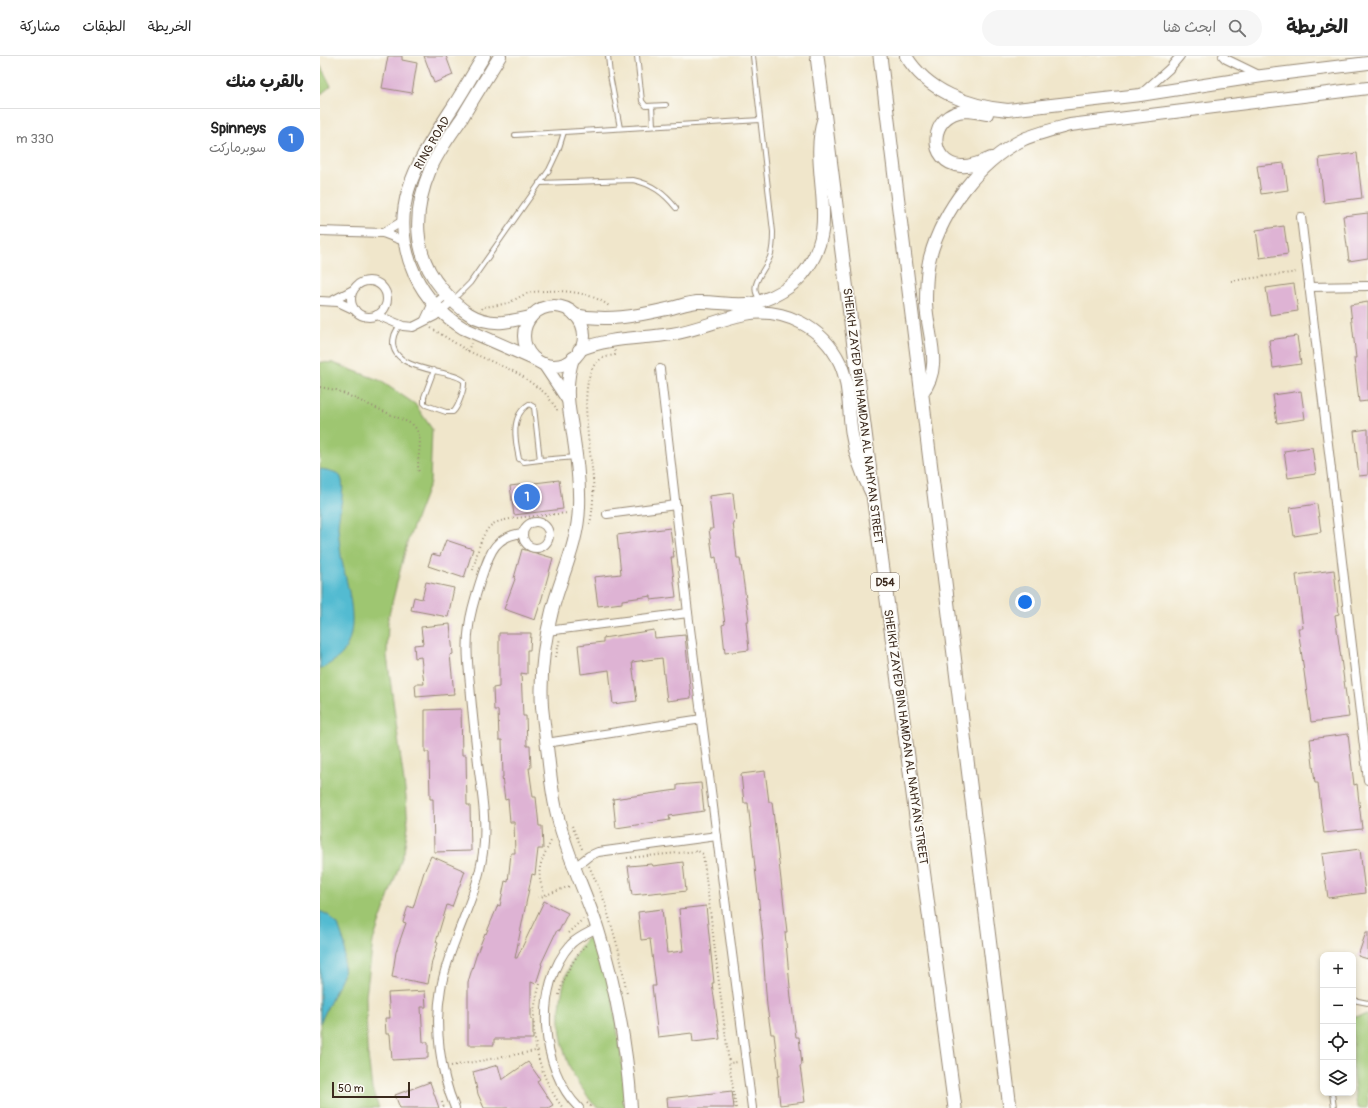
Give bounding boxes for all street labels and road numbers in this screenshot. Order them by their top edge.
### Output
street label: RING ROAD [411,114,454,173]
street label: SHEIKH ZAYED BIN HAMDAN AL NAHYAN STREET [839,287,886,545]
road number: D54 [871,573,899,591]
street label: SHEIKH ZAYED BIN HAMDAN AL NAHYAN STREET [880,608,931,866]

